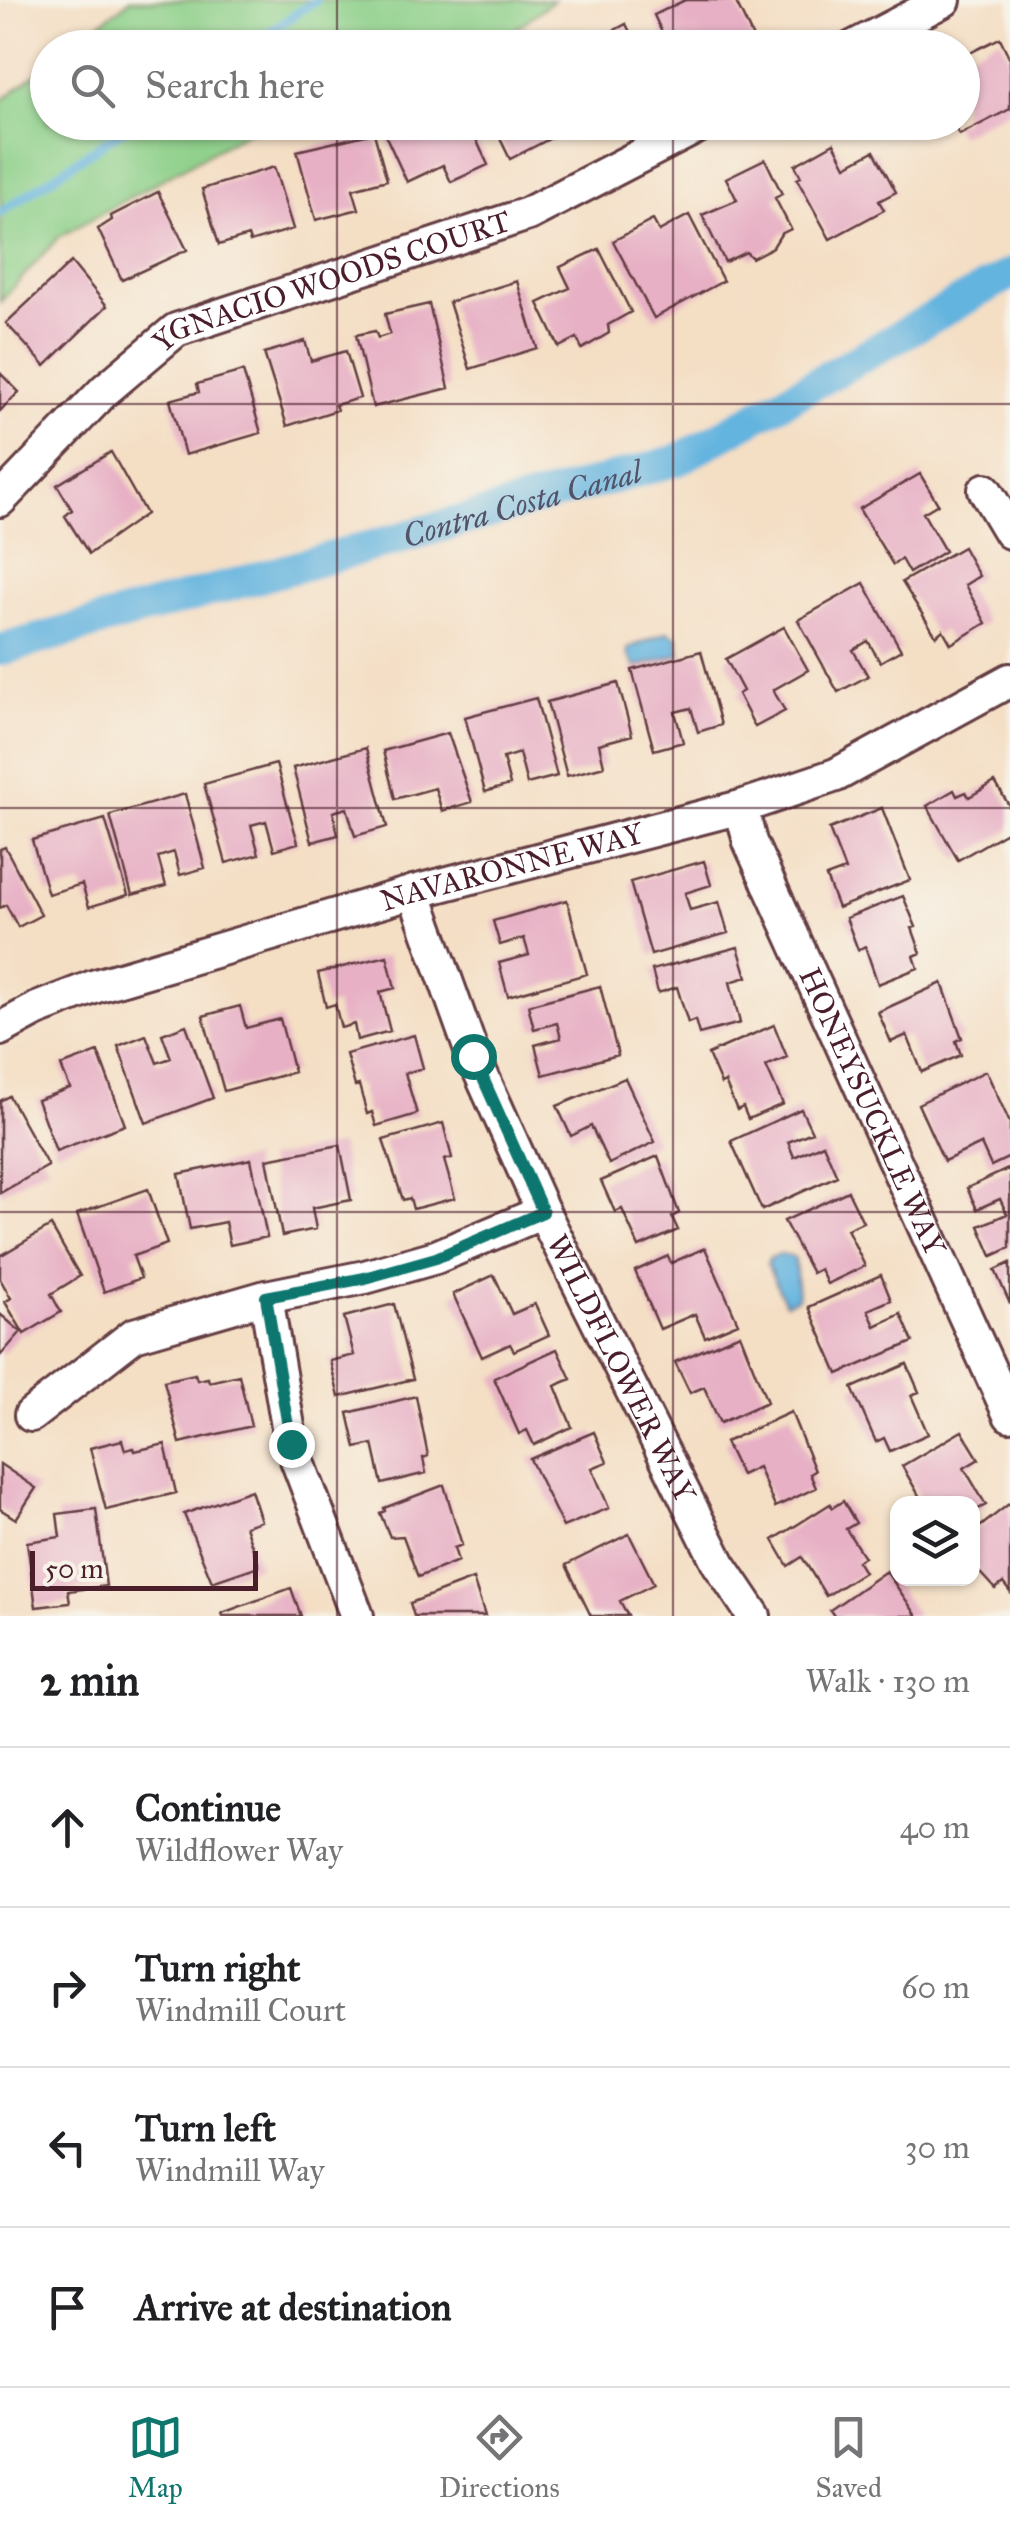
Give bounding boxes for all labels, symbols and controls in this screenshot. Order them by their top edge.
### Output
search box [30,30,980,140]
icon: search [65,58,120,113]
text: Search here [145,62,325,108]
street label: YGNACIO WOODS COURT [145,203,515,360]
water label: Contra Costa Canal [398,451,648,556]
street label: NAVARONNE WAY [376,815,648,919]
street label: HONEYSUCKLE WAY [791,962,954,1262]
route start [451,1034,497,1080]
street label: WILDFLOWER WAY [539,1229,703,1509]
route end [269,1422,315,1468]
map controls [890,1496,980,1586]
button: layers [890,1496,980,1586]
scale bar [30,1546,258,1590]
text: 50 m [45,1551,104,1586]
text: 2 min [40,1655,139,1707]
text: Walk · 130 m [806,1662,970,1701]
text: Continue [135,1785,281,1831]
icon: ahead [40,1800,95,1855]
text: 40 m [900,1808,970,1847]
text: Wildflower Way [135,1831,343,1870]
text: Turn right [135,1945,301,1991]
icon: right [40,1960,95,2015]
text: 60 m [901,1968,970,2007]
text: Windmill Court [135,1991,346,2030]
text: Turn left [135,2105,276,2151]
icon: left [40,2120,95,2175]
text: 30 m [905,2128,970,2167]
text: Windmill Way [135,2151,324,2190]
icon: arrive [40,2280,95,2335]
text: Arrive at destination [135,2284,452,2330]
tab: Map [128,2410,183,2505]
tab: Directions [439,2410,560,2505]
tab: Saved [816,2410,882,2505]

